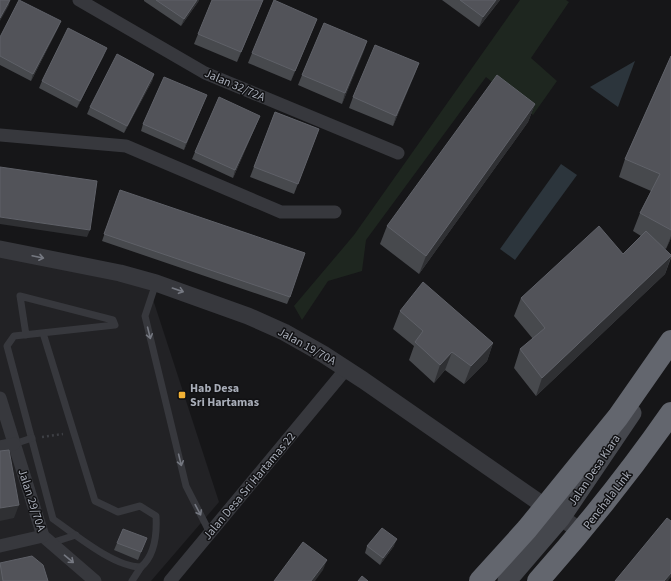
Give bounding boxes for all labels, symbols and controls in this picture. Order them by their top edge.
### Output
street label: Jalan 32/72A [202,65,268,106]
one-way arrow [31,253,44,261]
one-way arrow [172,287,184,295]
street label: Jalan 19/70A [274,323,339,370]
one-way arrow [145,327,153,340]
place label: Hab Desa Sri Hartamas [190,380,259,411]
marker: Hab Desa Sri Hartamas [177,390,187,400]
street label: Jalan Desa Sri Hartamas 22 [199,429,300,544]
street label: Jalan Desa Kiara [564,431,625,509]
one-way arrow [177,453,184,466]
street label: Jalan 29/70A [13,467,50,534]
street label: Penchala Link [579,468,636,533]
one-way arrow [195,503,202,515]
one-way arrow [63,554,74,563]

